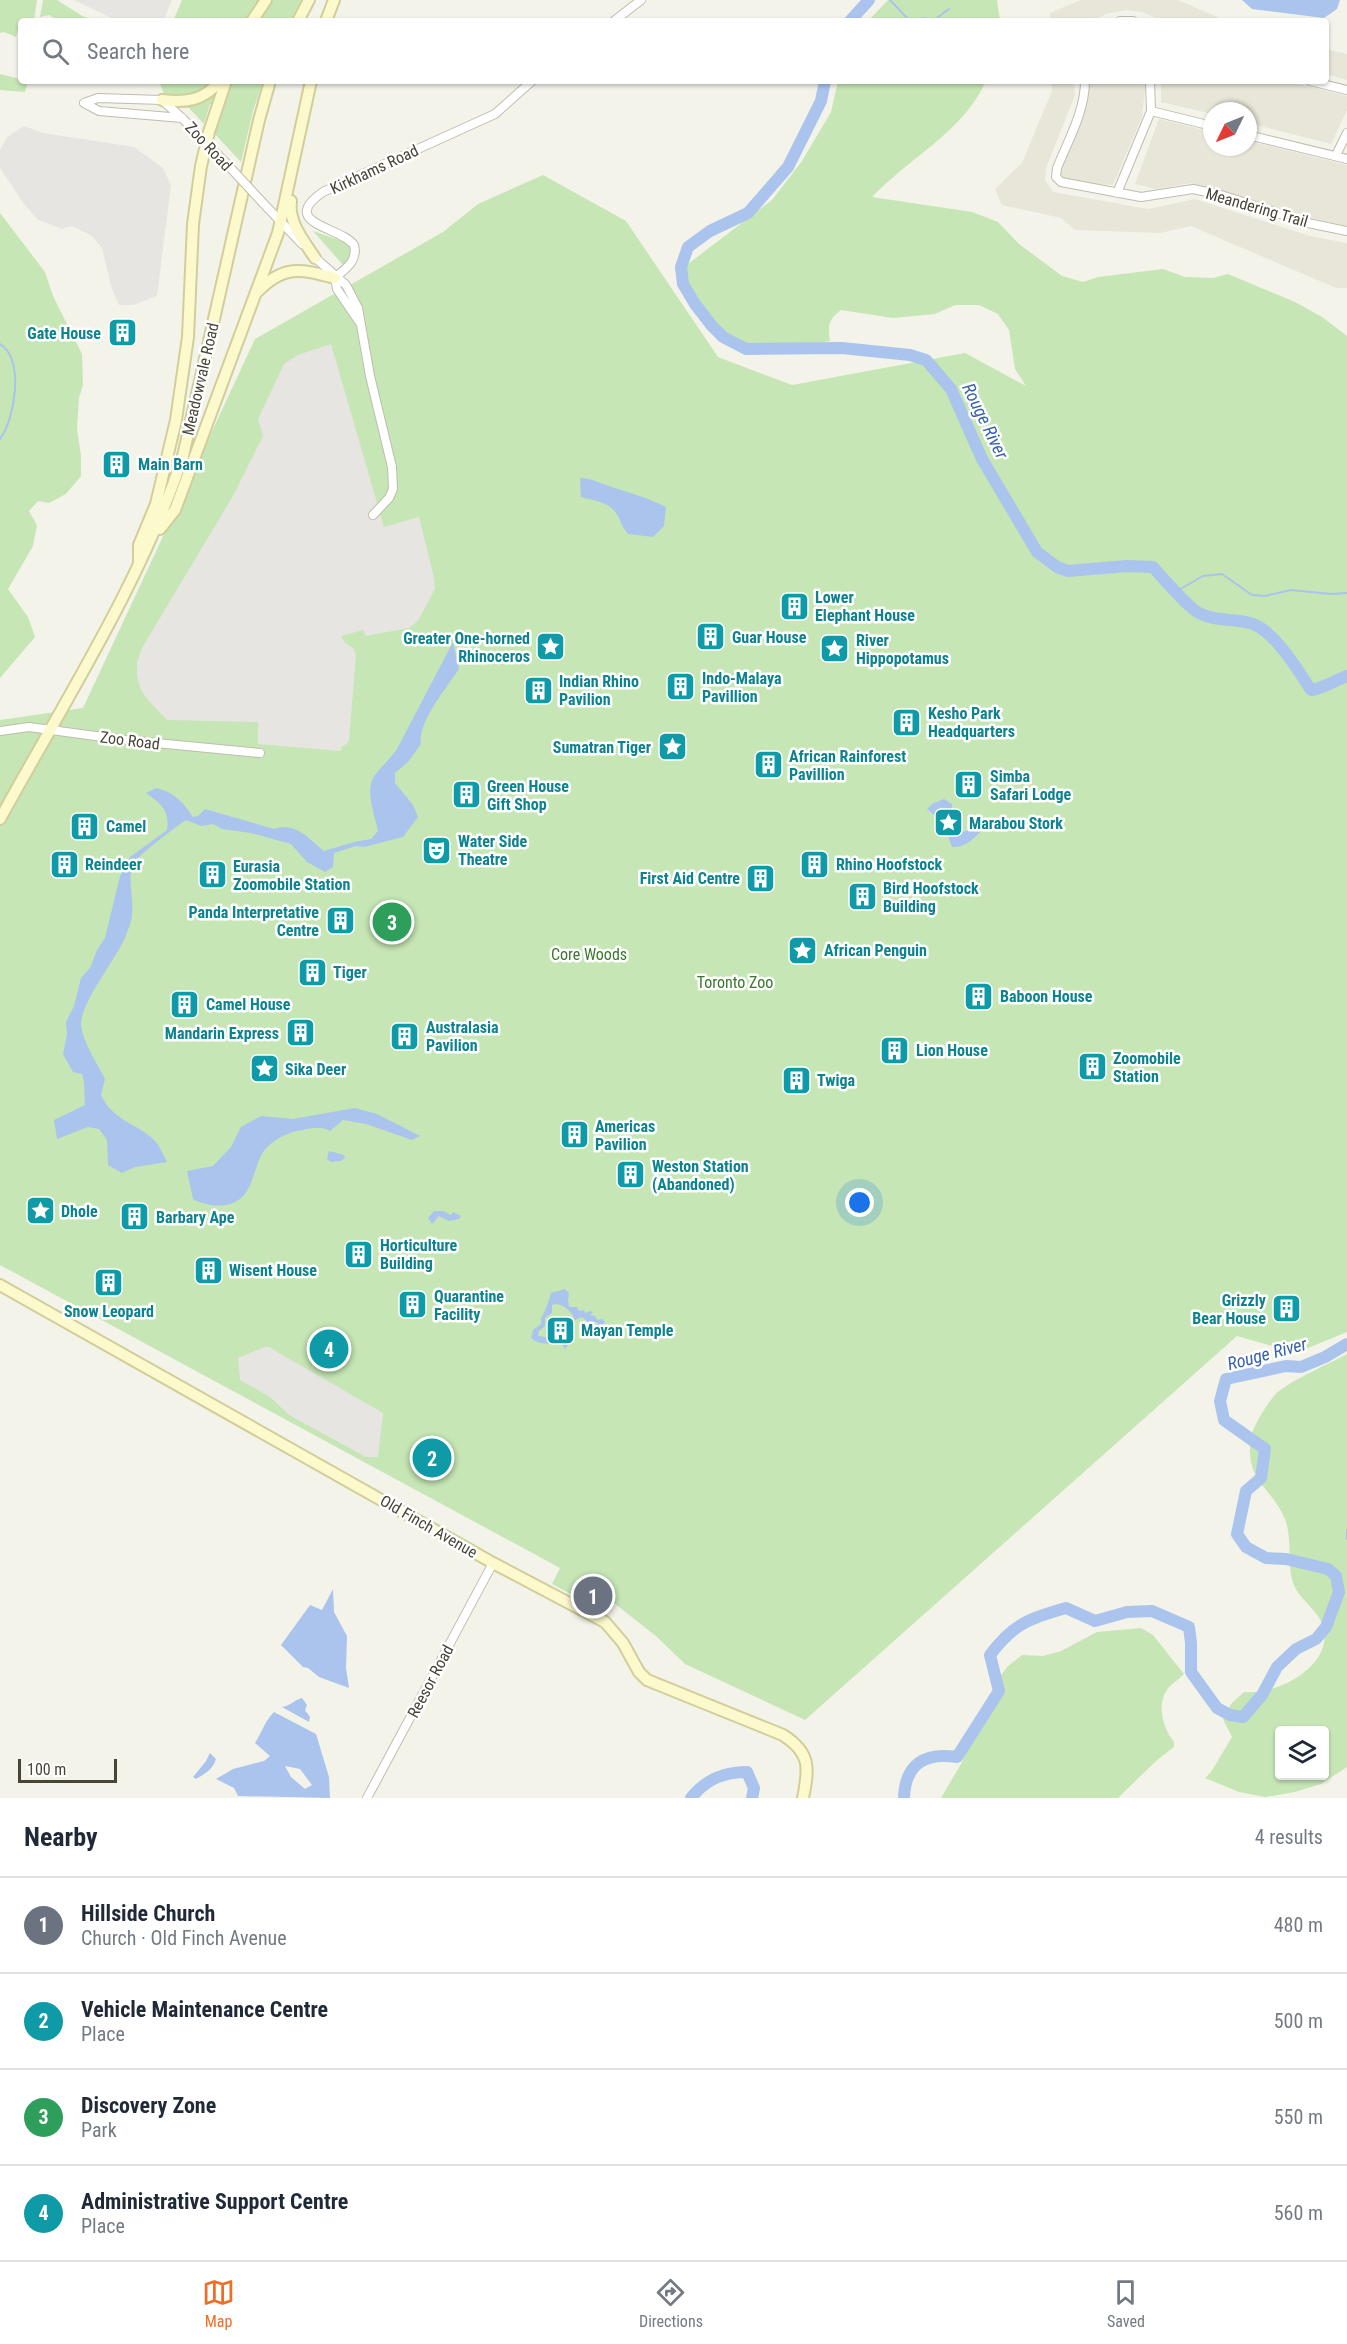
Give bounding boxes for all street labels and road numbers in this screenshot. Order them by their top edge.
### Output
street label: Zoo Road [181,118,236,175]
street label: Kirkhams Road [327,141,421,198]
street label: Meandering Trail [1204,184,1310,231]
street label: Meadowvale Road [178,321,223,437]
street label: Zoo Road [99,727,161,754]
street label: Old Finch Avenue [377,1491,481,1562]
street label: Reesor Road [403,1642,457,1721]

